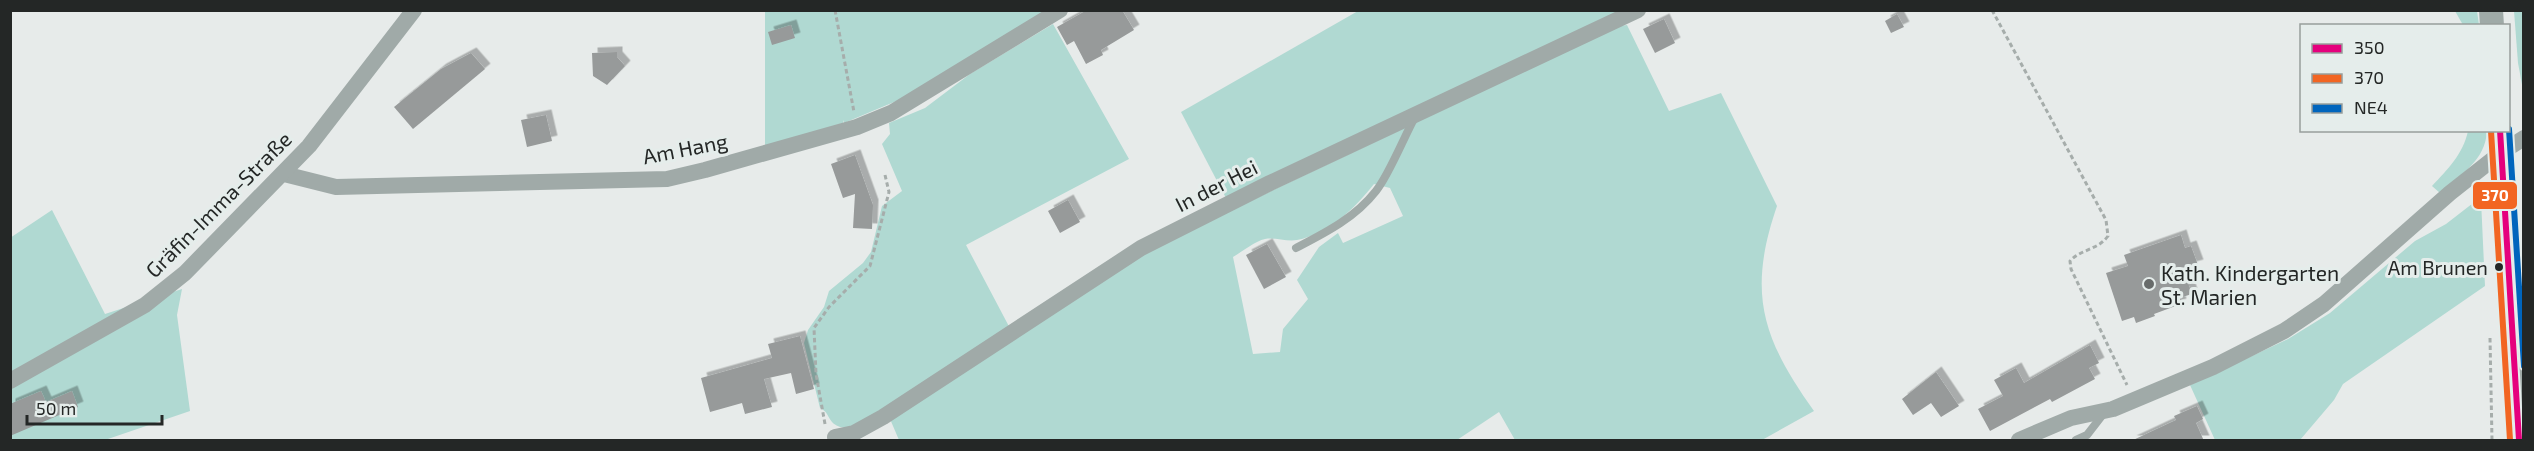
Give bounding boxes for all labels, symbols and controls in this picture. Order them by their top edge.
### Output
legend [2300,24,2510,132]
text: 350 [2354,36,2385,58]
text: 370 [2354,66,2384,88]
text: NE4 [2354,96,2388,118]
street label: Gräfin-Imma-Straße [140,126,296,282]
street label: Am Hang [641,128,730,168]
street label: In der Hei [1171,154,1261,216]
line badge: 370 [2472,181,2518,210]
text: 370 [2481,185,2509,204]
place label: Am Brunen [2388,255,2488,279]
place label: Kath. Kindergarten St. Marien [2161,260,2339,309]
marker: Am Brunen [2493,261,2505,273]
marker: Kath. Kindergarten St. Marien [2142,277,2156,291]
scale bar [27,388,162,426]
text: 50 m [36,397,76,419]

